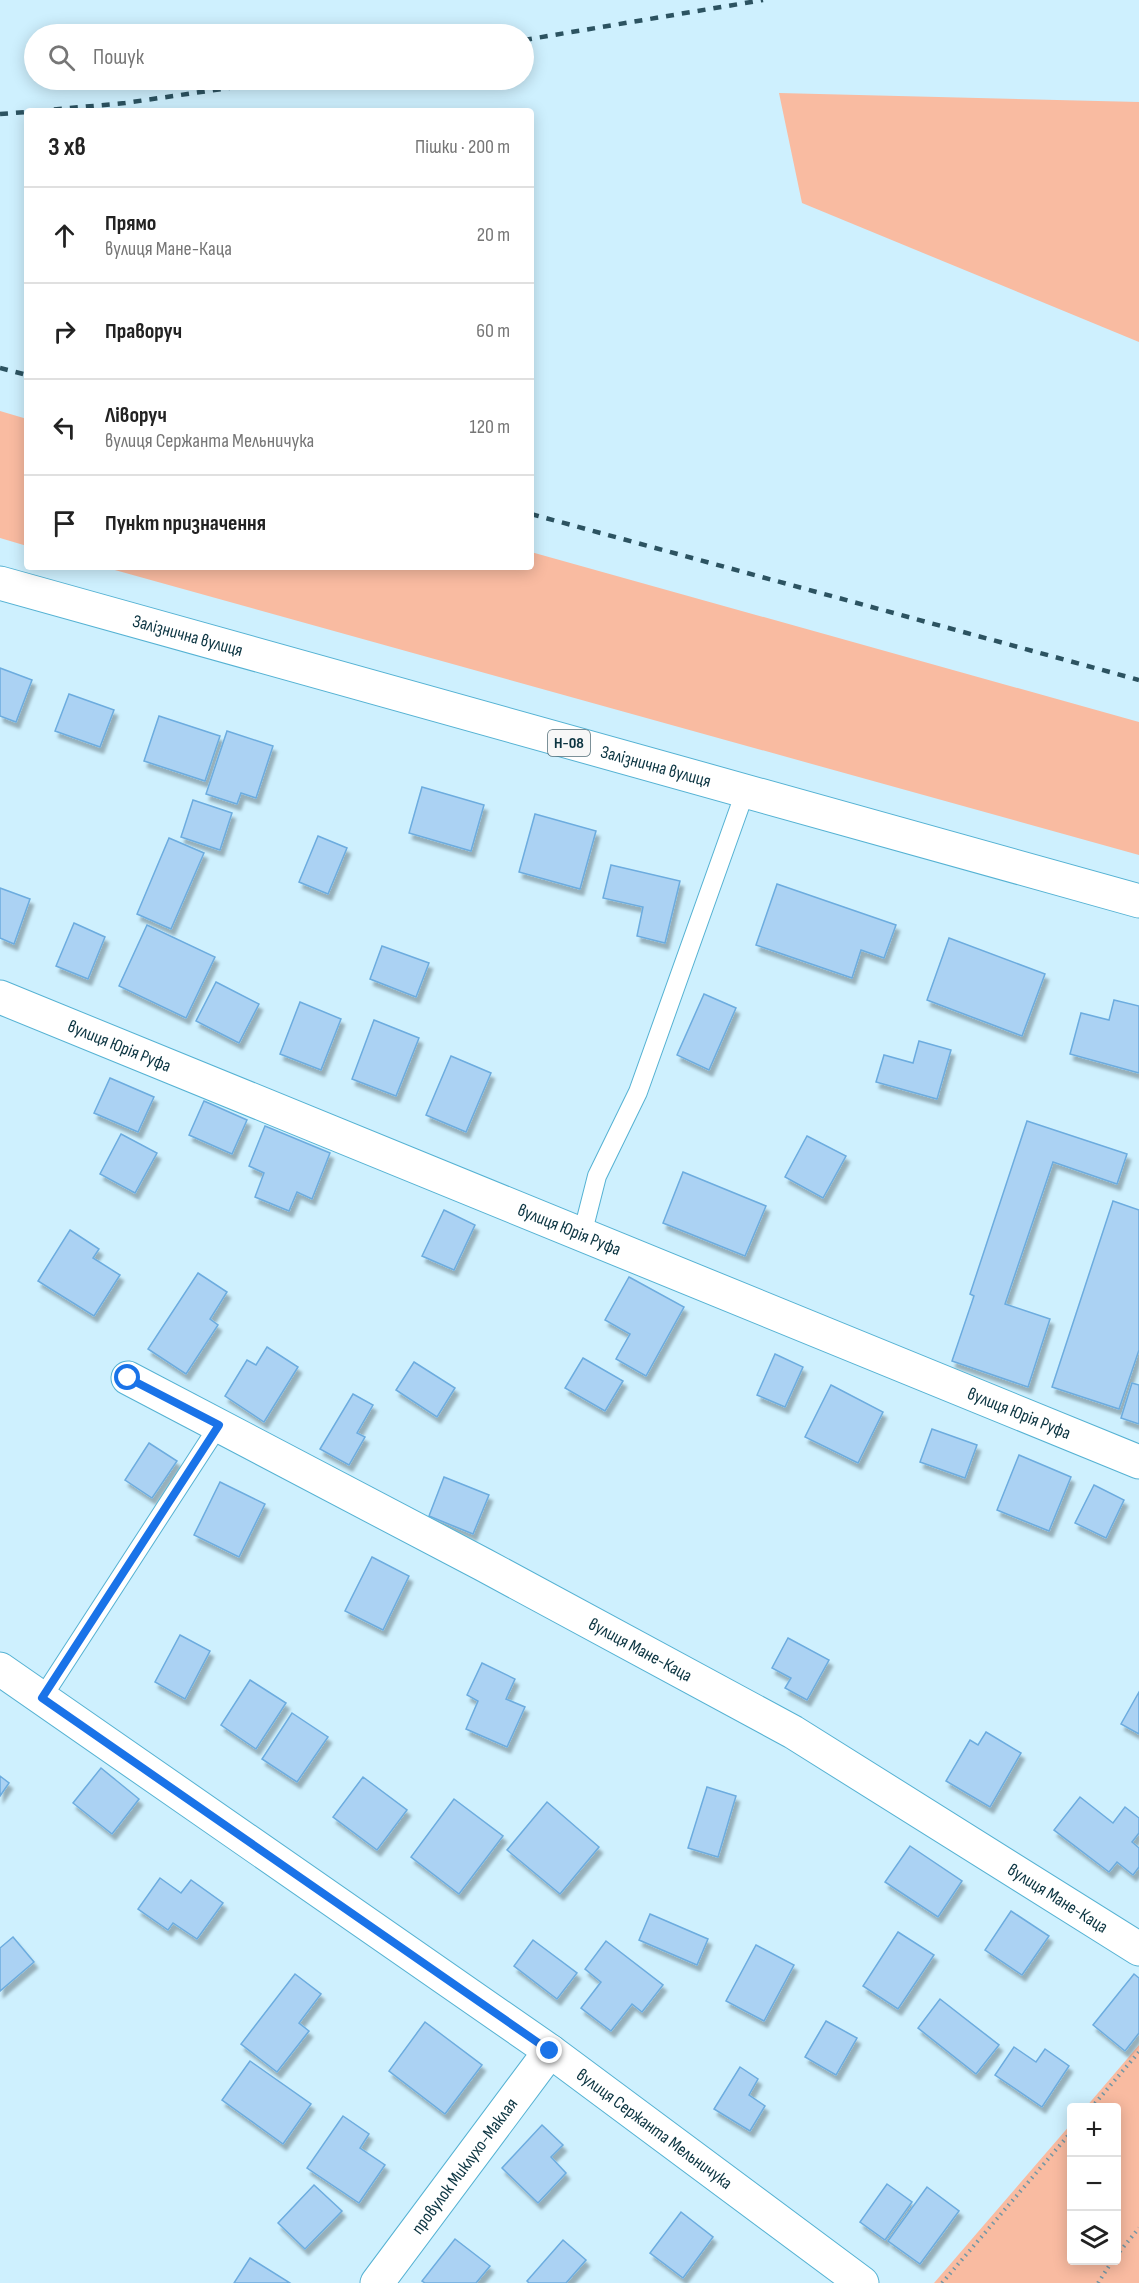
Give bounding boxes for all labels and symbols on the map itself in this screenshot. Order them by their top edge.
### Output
street label: Залізнична вулиця [130,610,245,661]
road number: Н-08 [548,730,590,756]
street label: Залізнична вулиця [598,741,713,792]
street label: вулиця Юрія Руфа [65,1015,174,1076]
street label: вулиця Юрія Руфа [515,1199,624,1260]
route start [114,1364,140,1390]
street label: вулиця Юрія Руфа [965,1383,1074,1444]
street label: вулиця Мане-Каца [585,1613,696,1686]
street label: вулиця Мане-Каца [1004,1859,1112,1937]
route end [536,2037,562,2063]
street label: вулиця Сержанта Мельничука [573,2064,737,2194]
street label: провулок Миклухо-Маклая [407,2094,522,2238]

